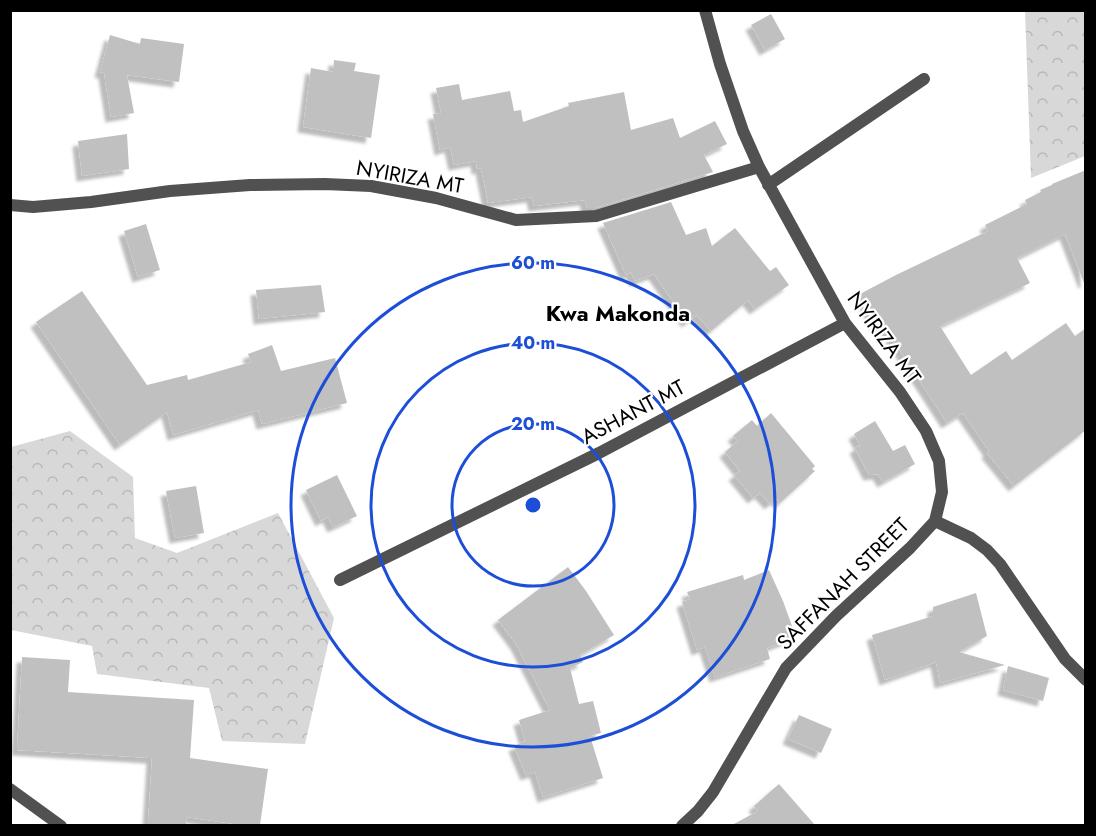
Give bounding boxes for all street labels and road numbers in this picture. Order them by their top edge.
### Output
street label: NYIRIZA MT [354,153,466,201]
street label: NYIRIZA MT [840,285,928,391]
street label: ASHANT MT [576,372,690,452]
street label: SAFFANAH STREET [770,511,916,657]

